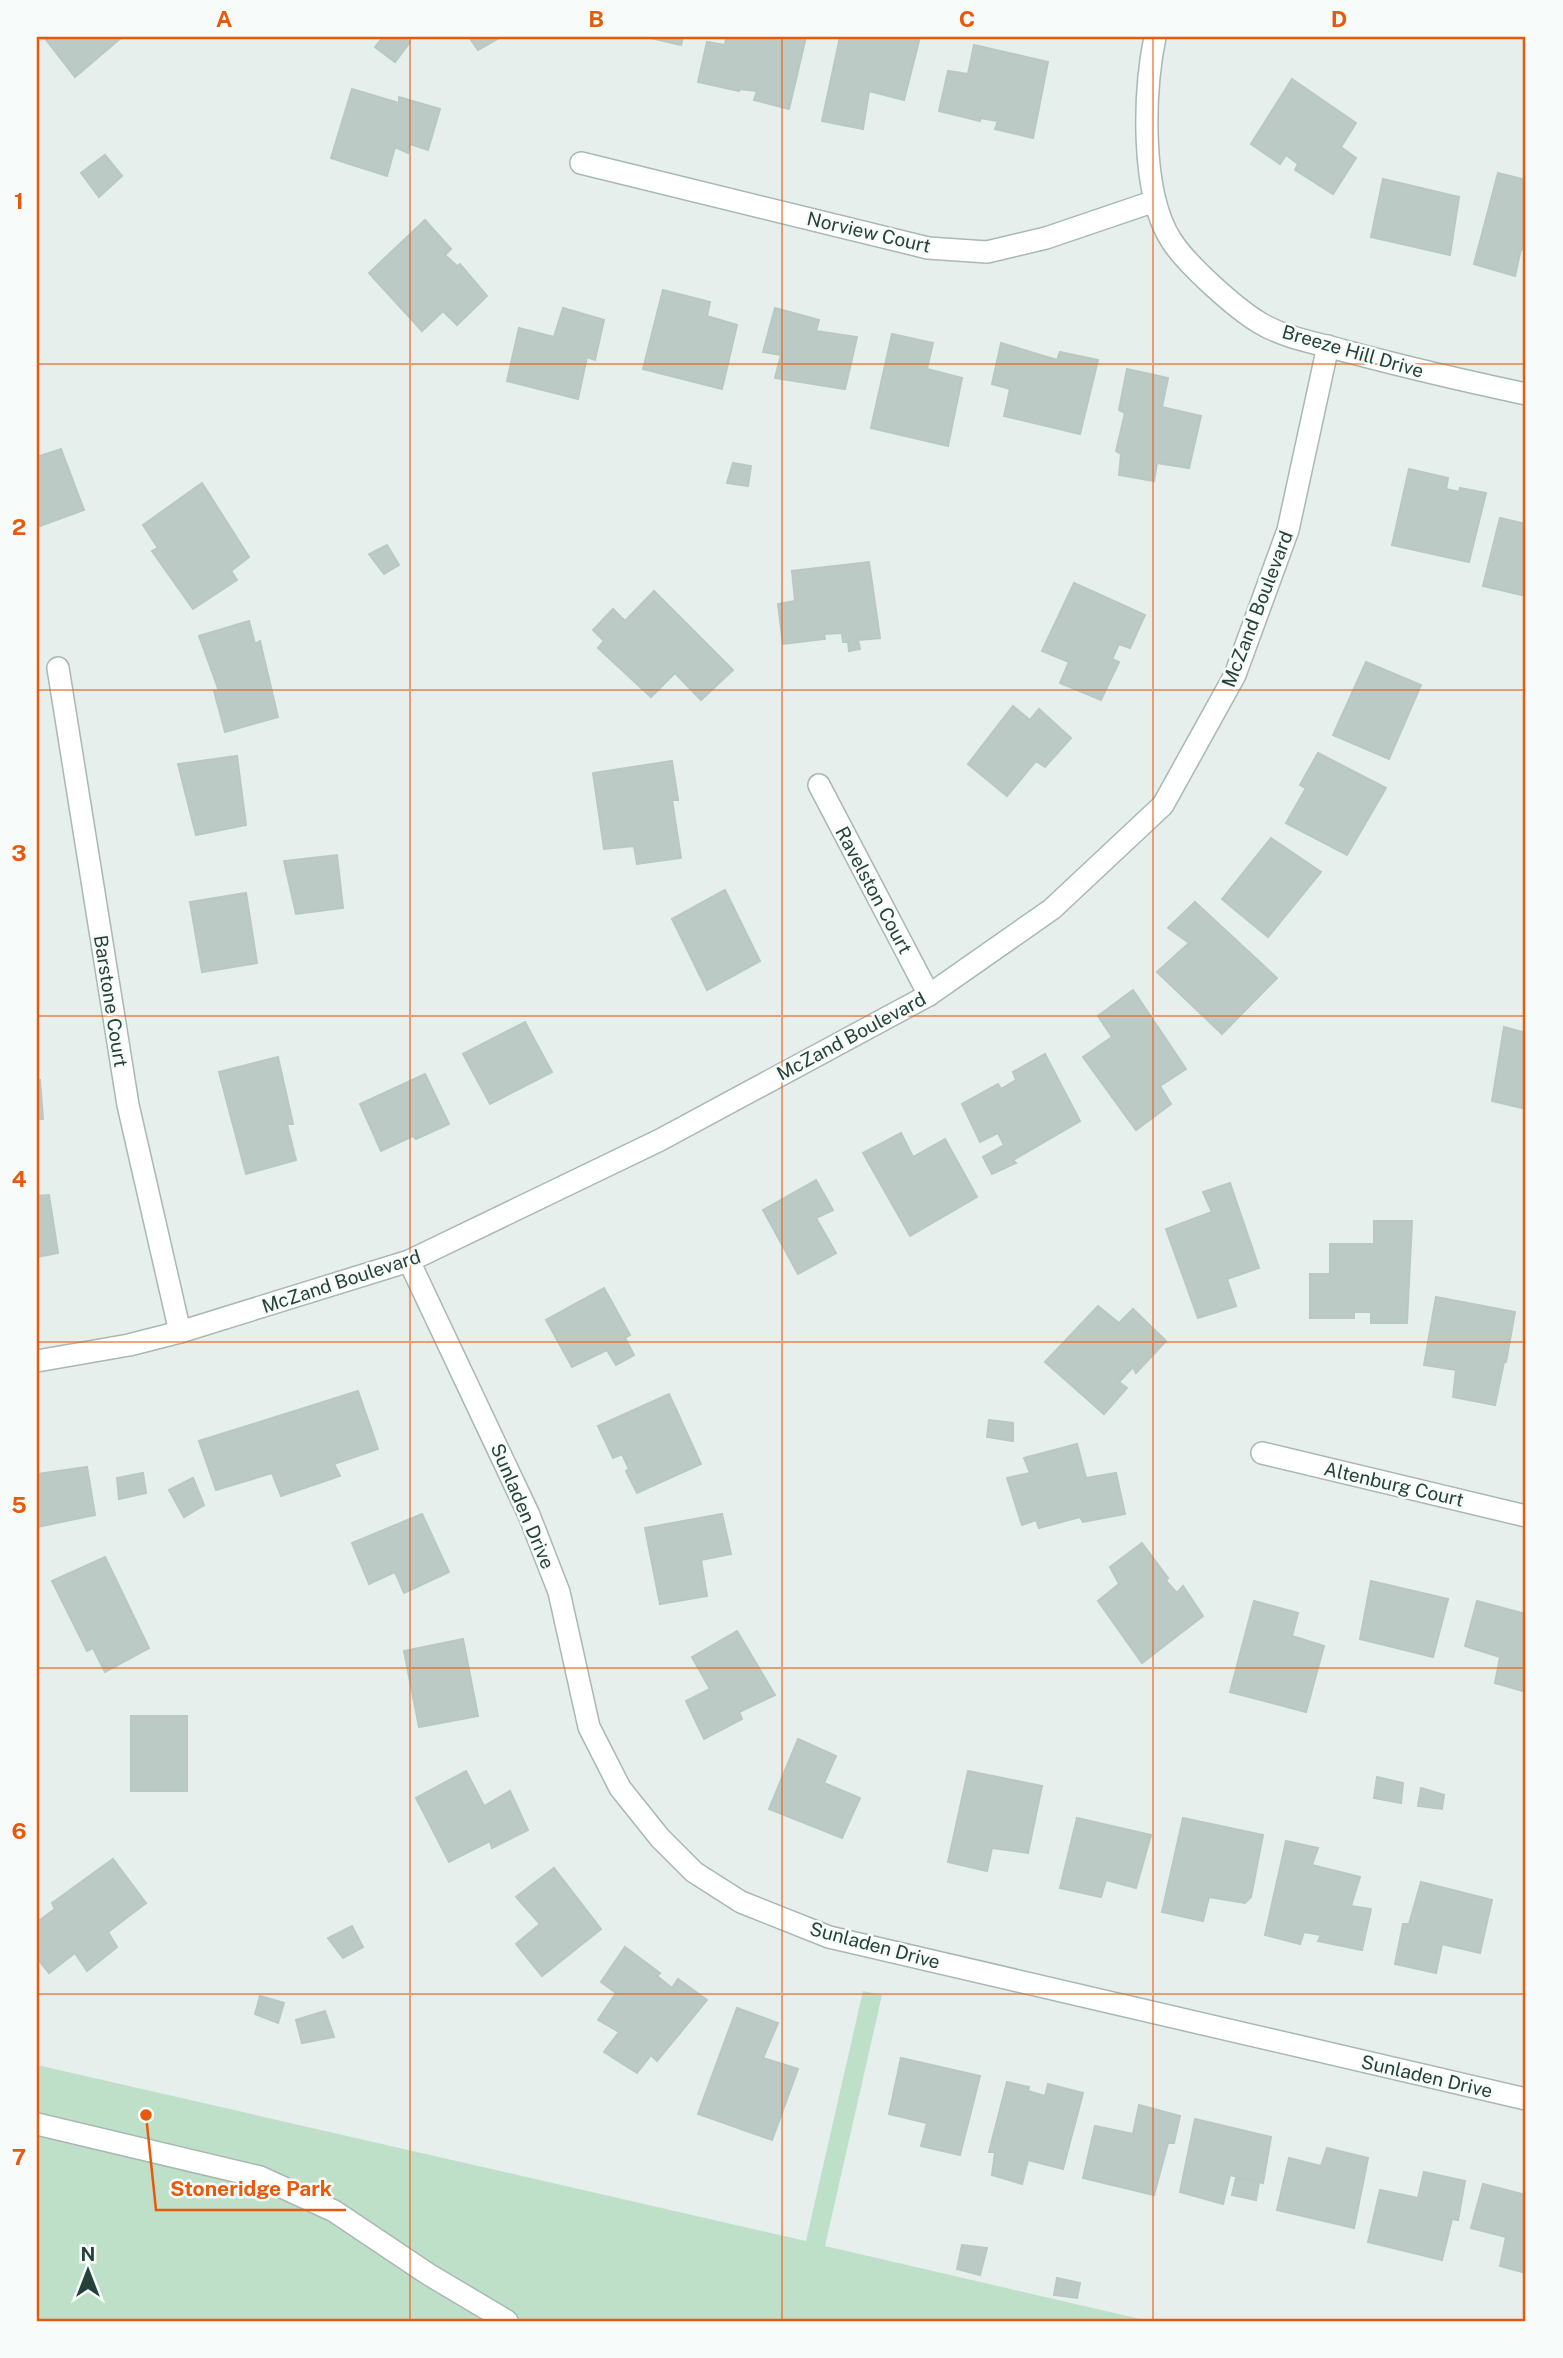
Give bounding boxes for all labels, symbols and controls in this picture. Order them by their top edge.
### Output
text: A [216,5,233,32]
text: B [588,5,604,32]
text: C [959,5,975,32]
text: D [1331,5,1347,32]
text: 1 [14,187,24,214]
street label: Norview Court [805,207,933,257]
street label: Breeze Hill Drive [1280,320,1426,382]
text: 2 [12,513,26,540]
street label: McZand Boulevard [1217,528,1297,690]
street label: Ravelston Court [831,823,917,957]
text: 3 [11,839,27,866]
street label: Barstone Court [90,933,132,1069]
street label: McZand Boulevard [773,987,929,1085]
text: 4 [11,1165,27,1192]
street label: McZand Boulevard [259,1245,423,1317]
street label: Sunladen Drive [487,1440,559,1572]
street label: Altenburg Court [1322,1457,1466,1511]
text: 5 [11,1491,27,1518]
text: 6 [11,1817,27,1844]
street label: Sunladen Drive [807,1917,943,1973]
street label: Sunladen Drive [1359,2050,1495,2102]
text: 7 [12,2143,26,2170]
callout: Stoneridge Park [156,2168,346,2210]
text: Stoneridge Park [170,2176,332,2201]
north arrow [52,2236,122,2306]
text: N [81,2243,95,2265]

